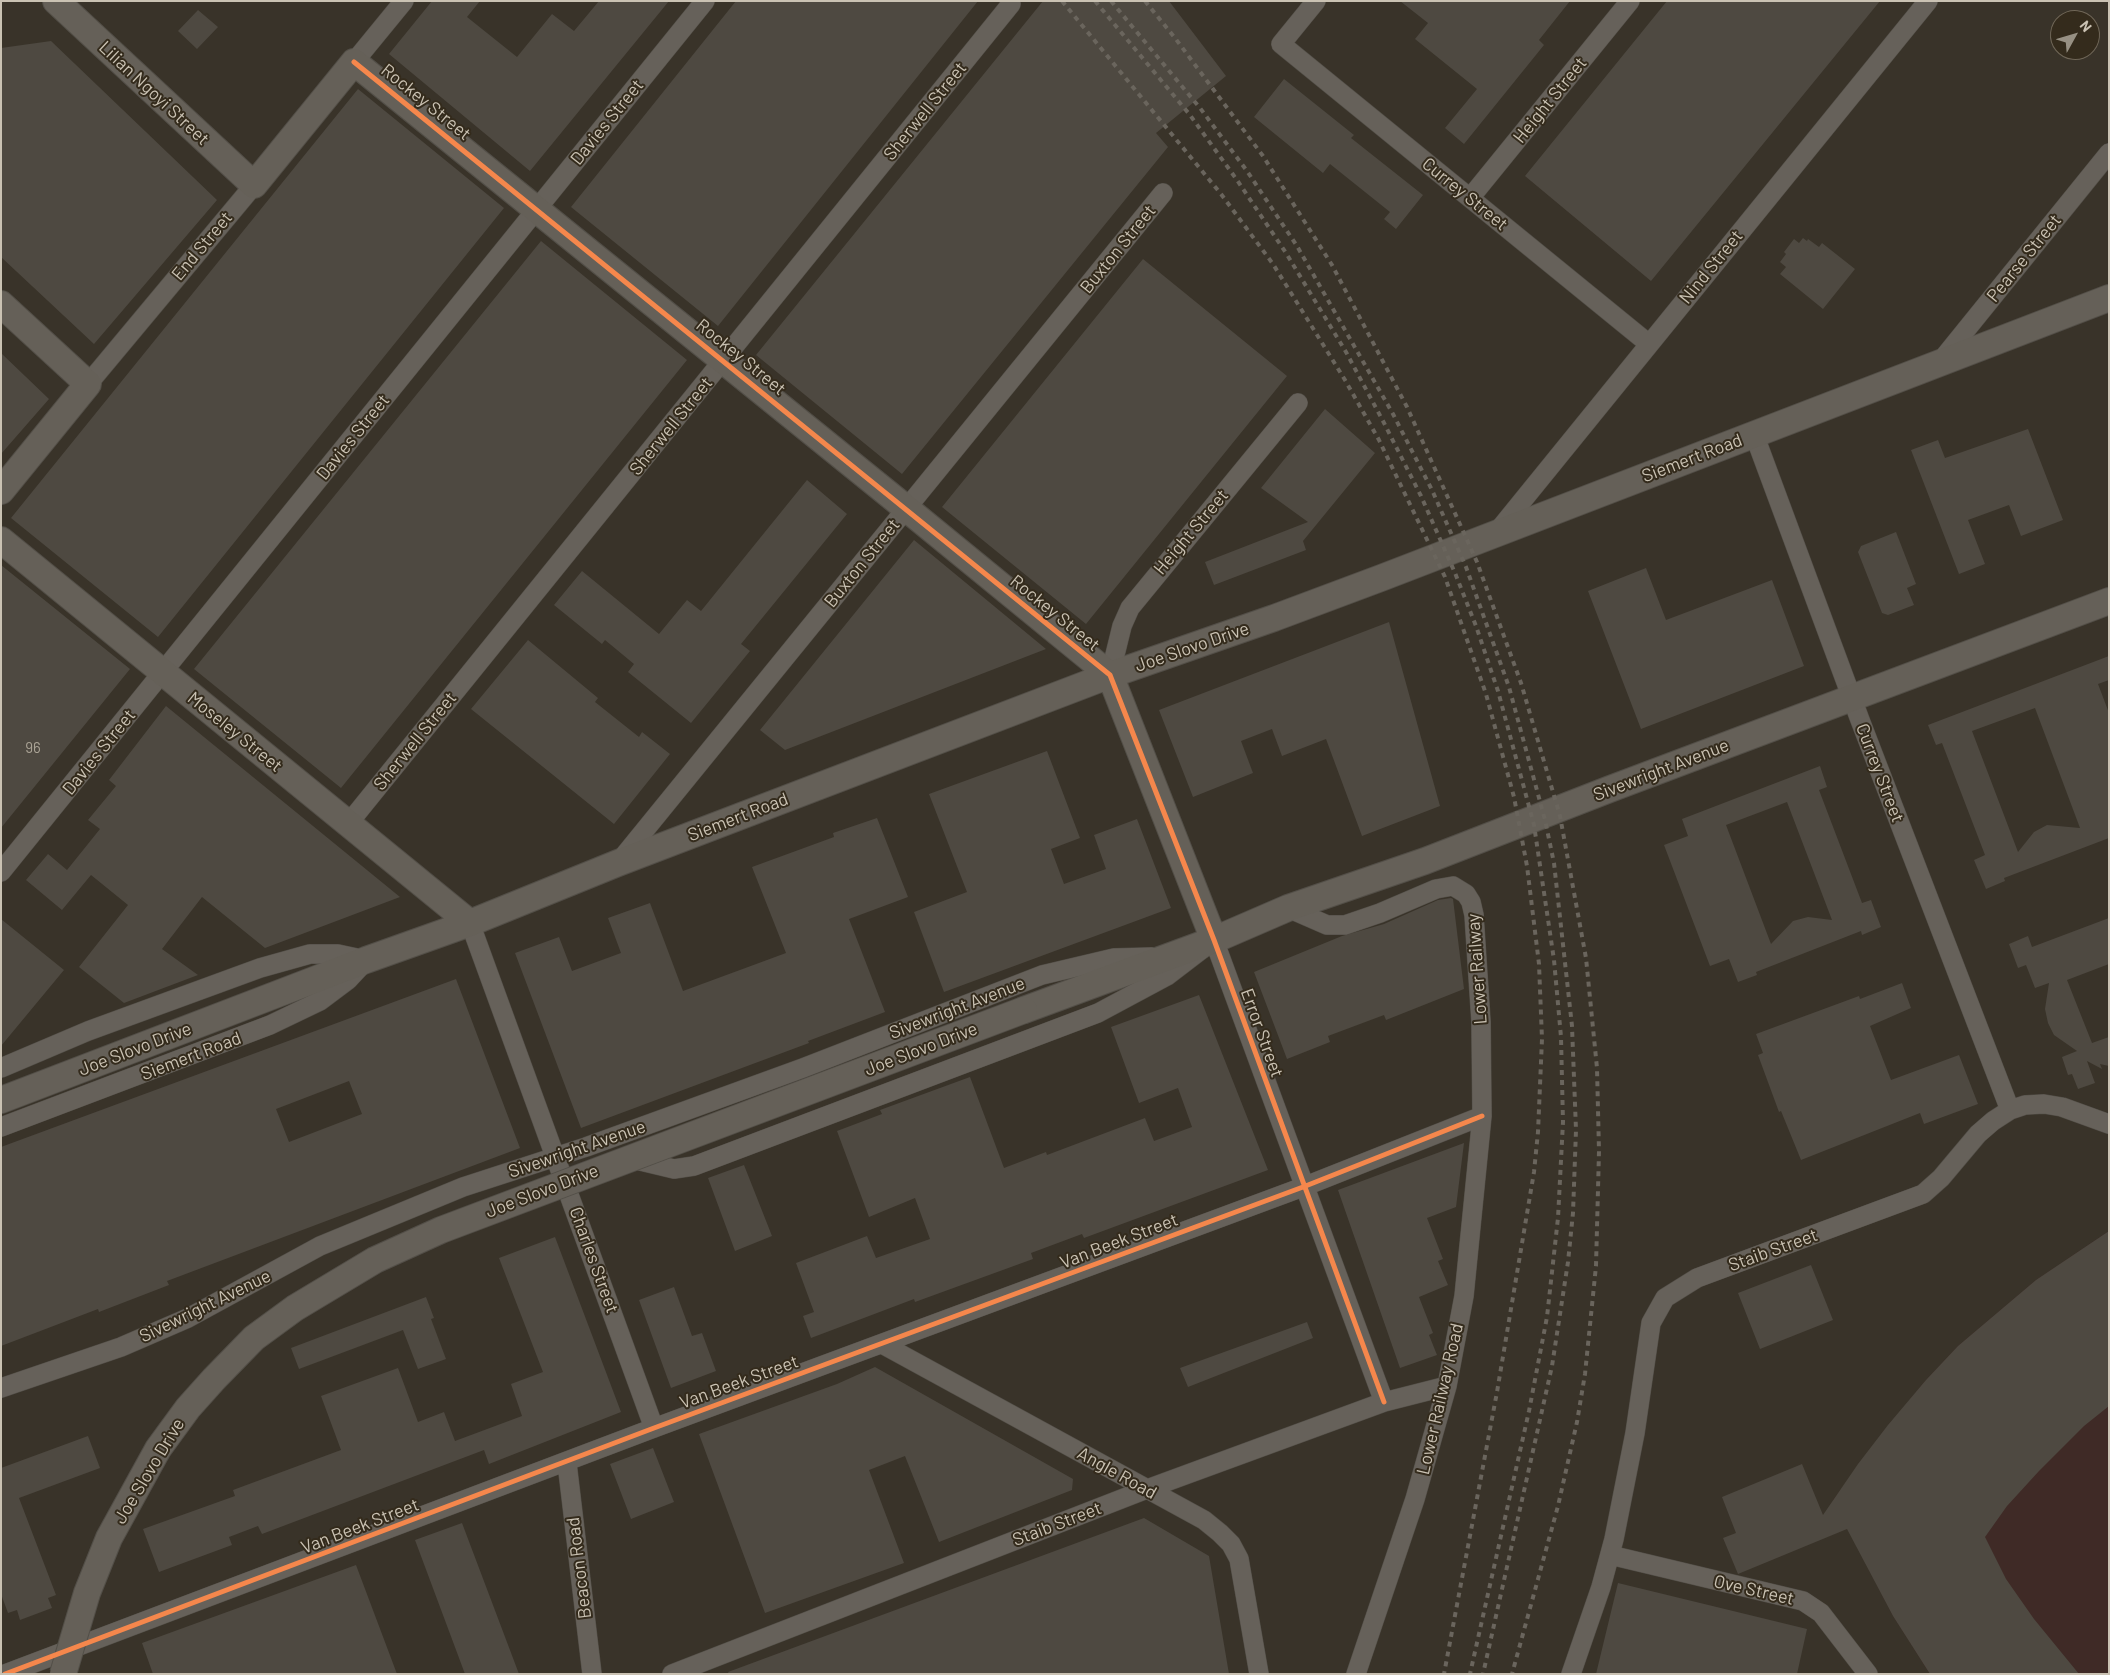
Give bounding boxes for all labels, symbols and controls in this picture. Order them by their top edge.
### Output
north arrow [2050,10,2100,60]
text: N [2077,17,2096,35]
street label: Lilian Ngoyi Street [94,36,214,150]
street label: Height Street [1509,53,1591,147]
street label: Sherwell Street [879,58,971,164]
street label: Rockey Street [377,59,475,145]
street label: Davies Street [566,75,648,169]
street label: Currey Street [1418,153,1512,235]
street label: Buxton Street [1076,200,1160,298]
street label: End Street [167,207,237,285]
street label: Pearse Street [1982,210,2066,306]
street label: Nind Street [1675,226,1747,308]
street label: Rockey Street [692,314,790,400]
street label: Sherwell Street [625,373,717,479]
street label: Davies Street [312,390,394,484]
street label: Siemert Road [1639,429,1745,487]
street label: Height Street [1149,485,1233,579]
street label: Buxton Street [820,514,904,612]
street label: Rockey Street [1006,570,1104,656]
street label: Joe Slovo Drive [1132,617,1252,677]
street label: Moseley Street [183,687,287,777]
street label: Sherwell Street [369,688,461,794]
street label: Davies Street [58,705,140,799]
street label: Currey Street [1851,721,1909,825]
street label: Sivewright Avenue [1590,734,1732,806]
house number: 96 [25,739,41,757]
street label: Siemert Road [685,788,791,846]
street label: Lower Railway [1462,913,1492,1025]
street label: Sivewright Avenue [886,972,1028,1044]
street label: Error Street [1236,986,1288,1080]
street label: Joe Slovo Drive [75,1018,195,1080]
street label: Joe Slovo Drive [861,1018,981,1080]
street label: Siemert Road [138,1027,244,1085]
street label: Sivewright Avenue [506,1115,648,1183]
street label: Joe Slovo Drive [482,1160,602,1222]
street label: Charles Street [565,1204,623,1316]
street label: Van Beek Street [1057,1209,1181,1273]
street label: Staib Street [1725,1224,1821,1276]
street label: Sivewright Avenue [136,1265,274,1347]
street label: Lower Railway Road [1412,1321,1468,1477]
street label: Van Beek Street [677,1351,801,1413]
street label: Joe Slovo Drive [109,1414,189,1528]
street label: Angle Road [1074,1442,1160,1504]
street label: Van Beek Street [298,1494,422,1558]
street label: Staib Street [1010,1497,1104,1551]
street label: Beacon Road [562,1516,596,1620]
street label: Ove Street [1712,1570,1796,1610]

